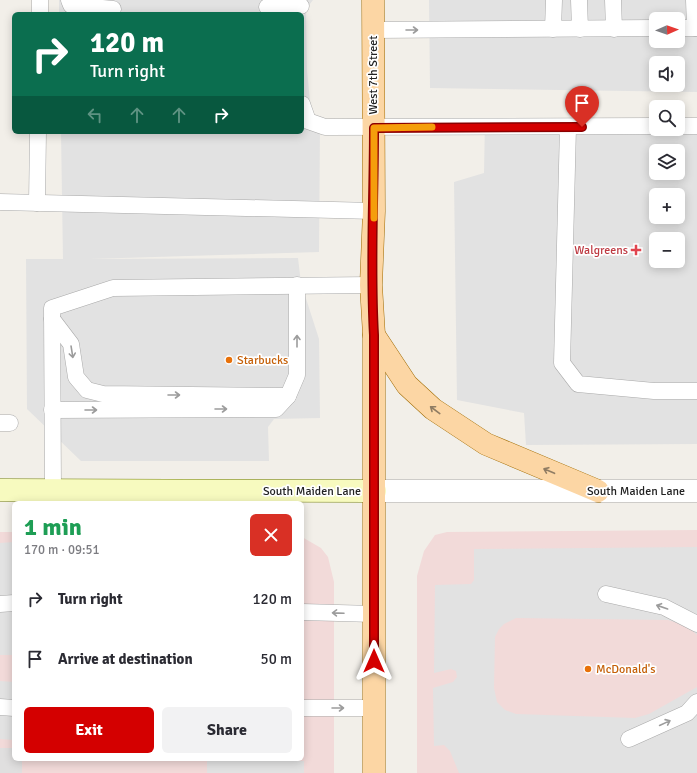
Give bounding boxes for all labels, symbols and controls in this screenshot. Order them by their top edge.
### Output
north arrow [649,12,685,48]
map controls [649,12,685,268]
text: 120 m [90,26,164,60]
one-way arrow [405,26,418,34]
icon: right [24,28,76,80]
street label: West 7th Street [366,36,381,114]
button: sound [649,56,685,92]
text: Turn right [90,60,165,82]
pin [565,86,599,127]
icon: arrive [571,92,593,114]
button: search [649,100,685,136]
icon: left [84,104,106,126]
icon: ahead [126,104,148,126]
icon: ahead [168,104,190,126]
icon: right [210,104,232,126]
button: layers [649,144,685,180]
button: + [649,188,685,224]
button: − [649,232,685,268]
place label: Walgreens [574,243,628,258]
marker: Walgreens [631,245,641,255]
one-way arrow [293,335,301,348]
one-way arrow [68,345,76,358]
place label: Starbucks [237,353,288,368]
marker: Starbucks [224,355,234,365]
one-way arrow [167,391,180,399]
one-way arrow [84,406,97,414]
one-way arrow [214,406,227,413]
one-way arrow [430,406,441,414]
one-way arrow [544,466,556,474]
street label: South Maiden Lane [263,484,361,499]
street label: South Maiden Lane [587,484,685,499]
text: 1 min [24,512,82,542]
button: close [250,514,292,556]
text: 170 m · 09:51 [24,542,100,558]
icon: right [24,588,46,610]
text: Turn right [58,590,123,608]
text: 120 m [252,590,292,608]
one-way arrow [656,603,668,611]
one-way arrow [332,609,345,617]
position arrow [353,640,395,682]
icon: arrive [24,648,46,670]
text: Arrive at destination [58,650,193,668]
text: 50 m [261,650,292,668]
place label: McDonald's [596,662,656,677]
marker: McDonald's [583,664,593,674]
one-way arrow [331,704,344,712]
button: Exit [24,707,154,753]
button: Share [162,707,292,753]
one-way arrow [658,719,670,726]

